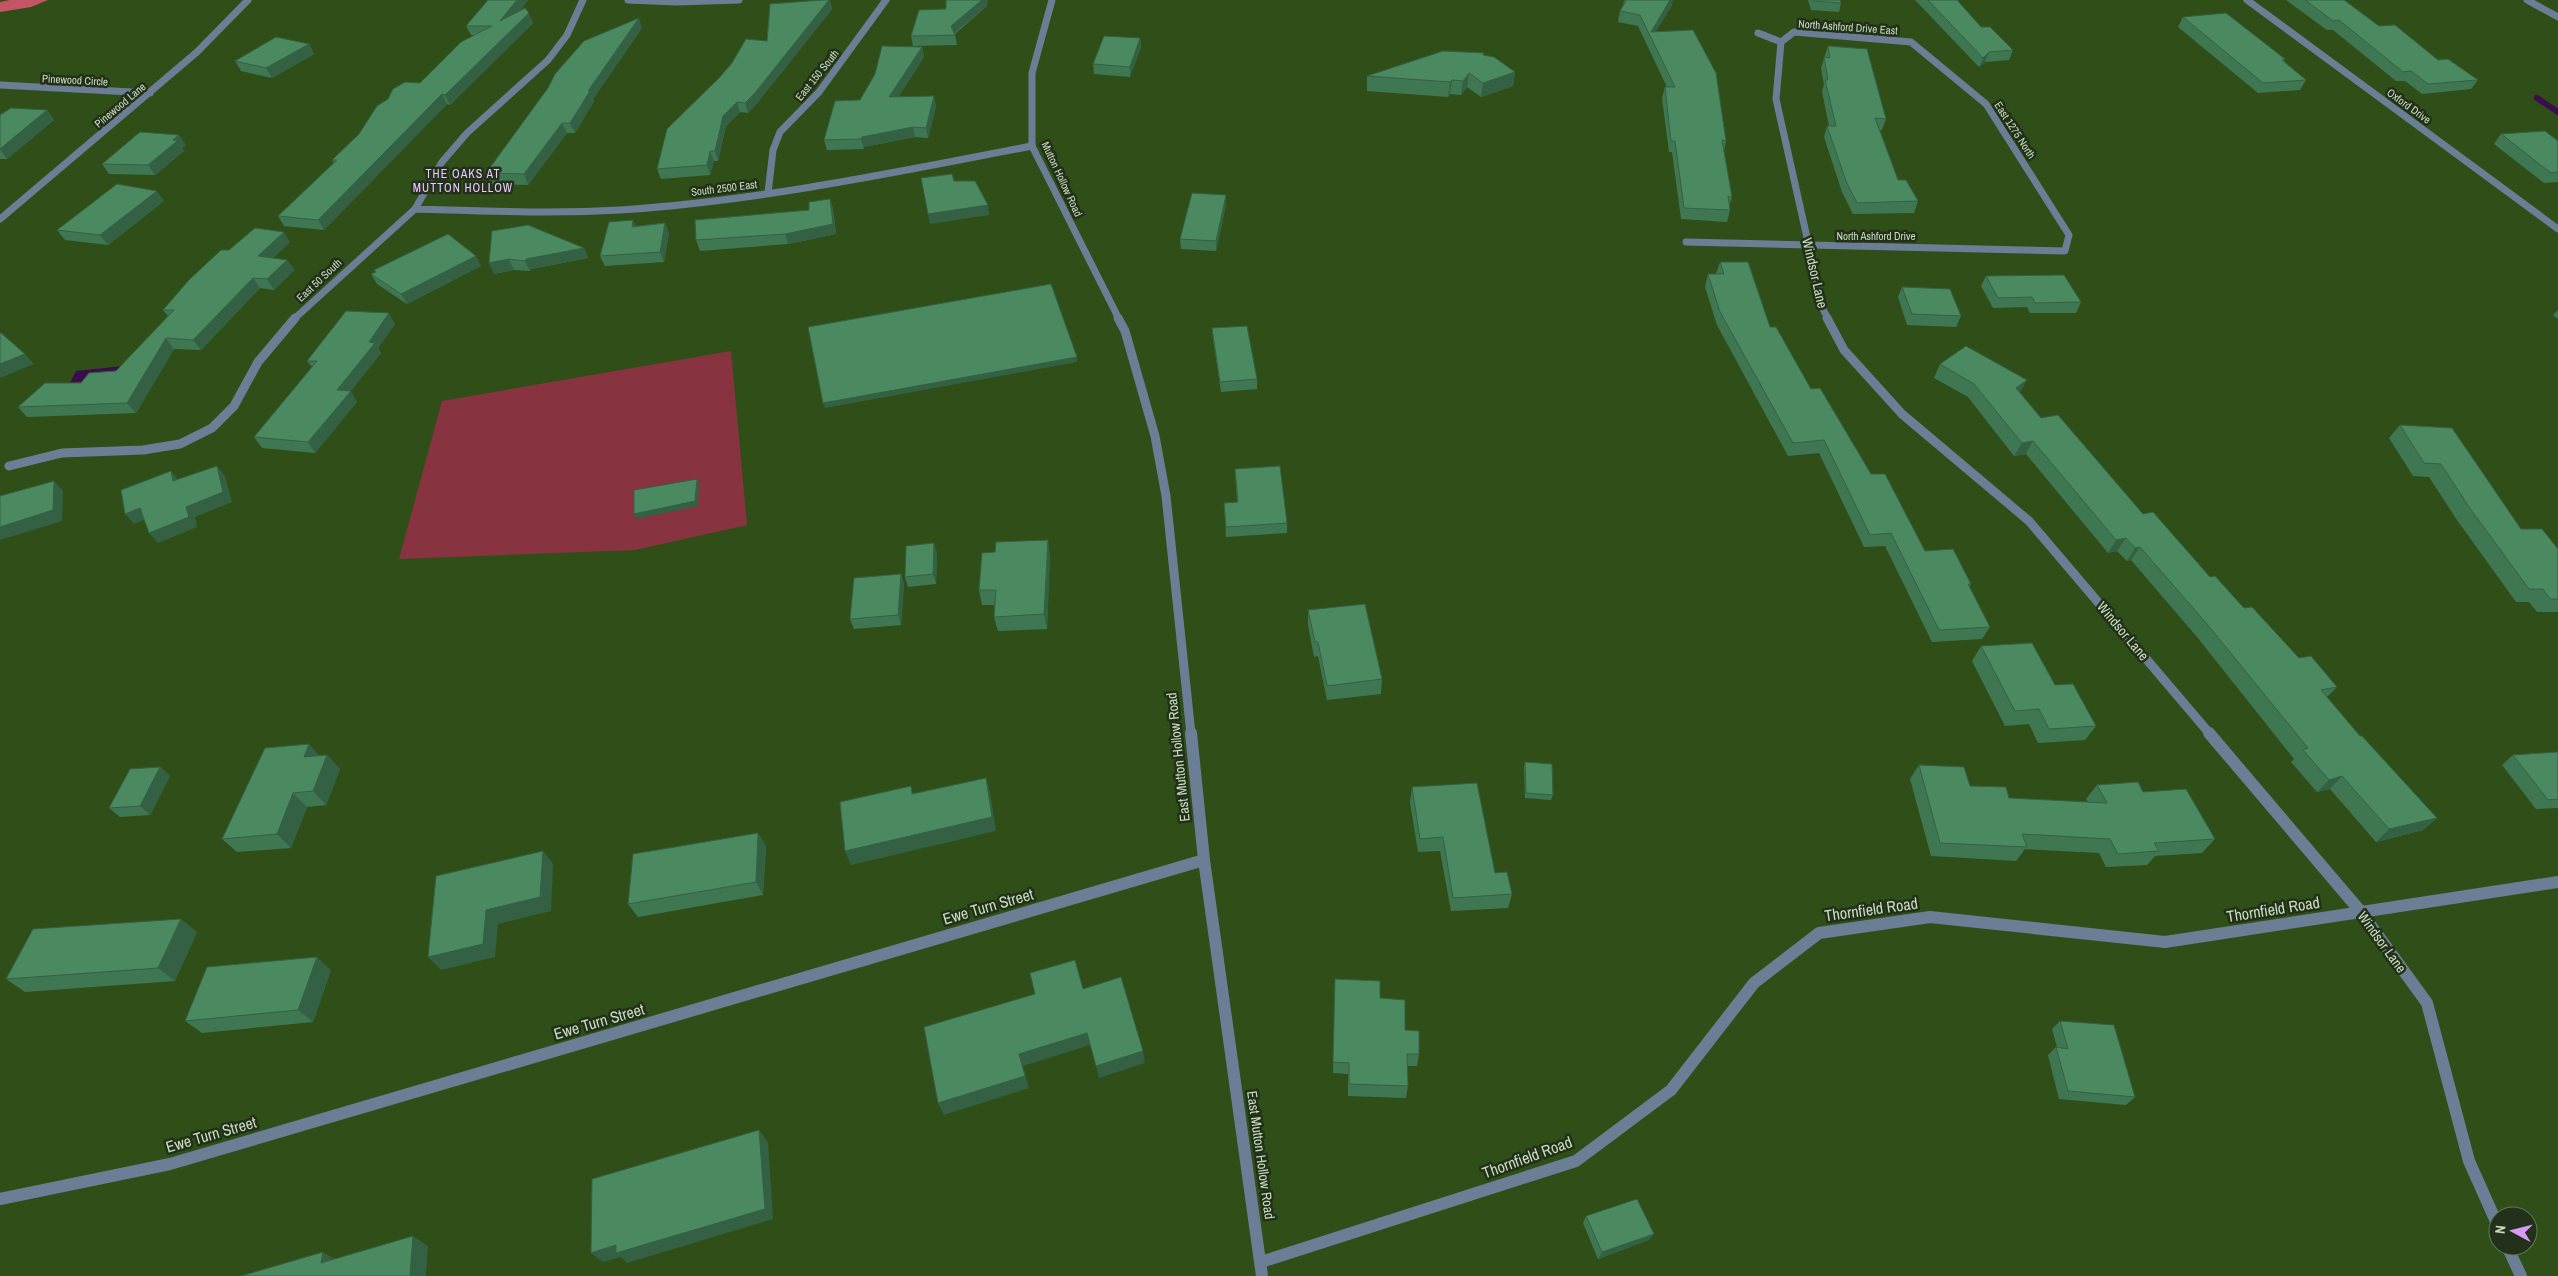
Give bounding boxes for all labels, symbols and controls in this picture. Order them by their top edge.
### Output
street label: North Ashford Drive East [1798,17,1899,37]
street label: East 150 South [792,47,842,103]
street label: Pinewood Circle [42,71,108,89]
street label: Pinewood Lane [91,79,149,131]
street label: Oxford Drive [2384,85,2434,127]
street label: East 1275 North [1991,99,2039,161]
street label: Mutton Hollow Road [1038,139,1086,219]
district label: THE OAKS AT MUTTON HOLLOW [413,166,513,196]
street label: South 2500 East [690,177,758,199]
street label: North Ashford Drive [1836,229,1916,243]
street label: Windsor Lane [1798,236,1832,310]
street label: East 50 South [294,256,344,304]
street label: Windsor Lane [2093,598,2153,664]
street label: East Mutton Hollow Road [1162,692,1194,822]
street label: Ewe Turn Street [940,882,1036,929]
street label: Thornfield Road [2225,891,2321,927]
street label: Thornfield Road [1823,892,1919,926]
street label: Windsor Lane [2354,908,2410,976]
street label: Ewe Turn Street [551,997,647,1044]
street label: East Mutton Hollow Road [1243,1090,1279,1220]
street label: Ewe Turn Street [163,1110,259,1157]
street label: Thornfield Road [1479,1131,1575,1183]
north arrow [2488,1206,2538,1256]
text: N [2491,1224,2510,1235]

